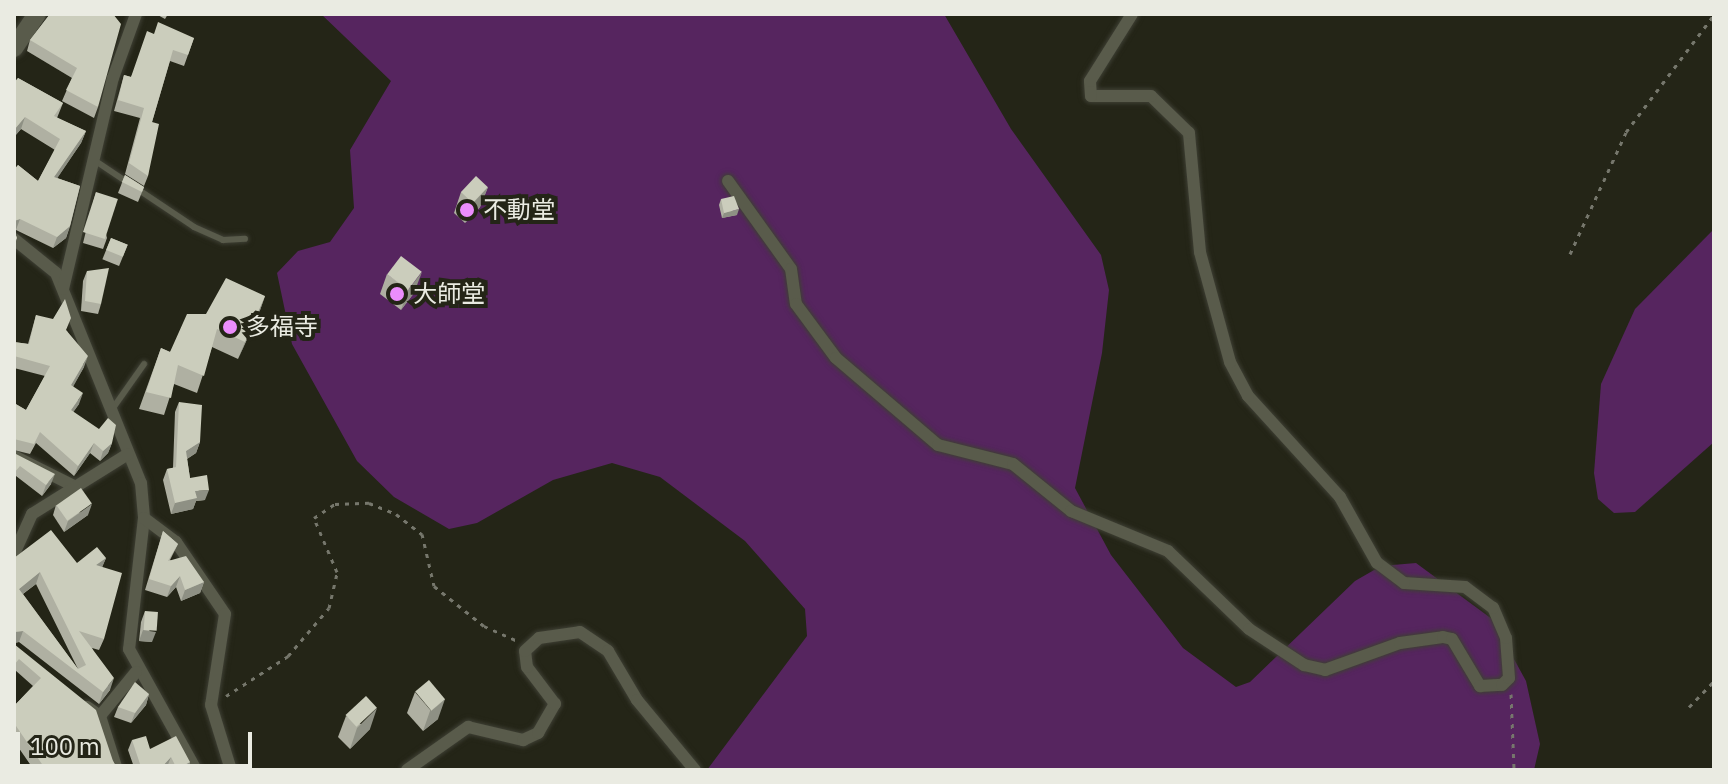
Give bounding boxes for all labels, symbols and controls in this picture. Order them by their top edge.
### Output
place label: 不動堂 [483,196,555,224]
marker: 不動堂 [458,201,476,219]
place label: 大師堂 [413,280,485,308]
marker: 大師堂 [388,285,406,303]
place label: 多福寺 [246,313,318,341]
marker: 多福寺 [221,318,239,336]
scale bar [20,716,256,766]
text: 100 m [30,730,100,762]

